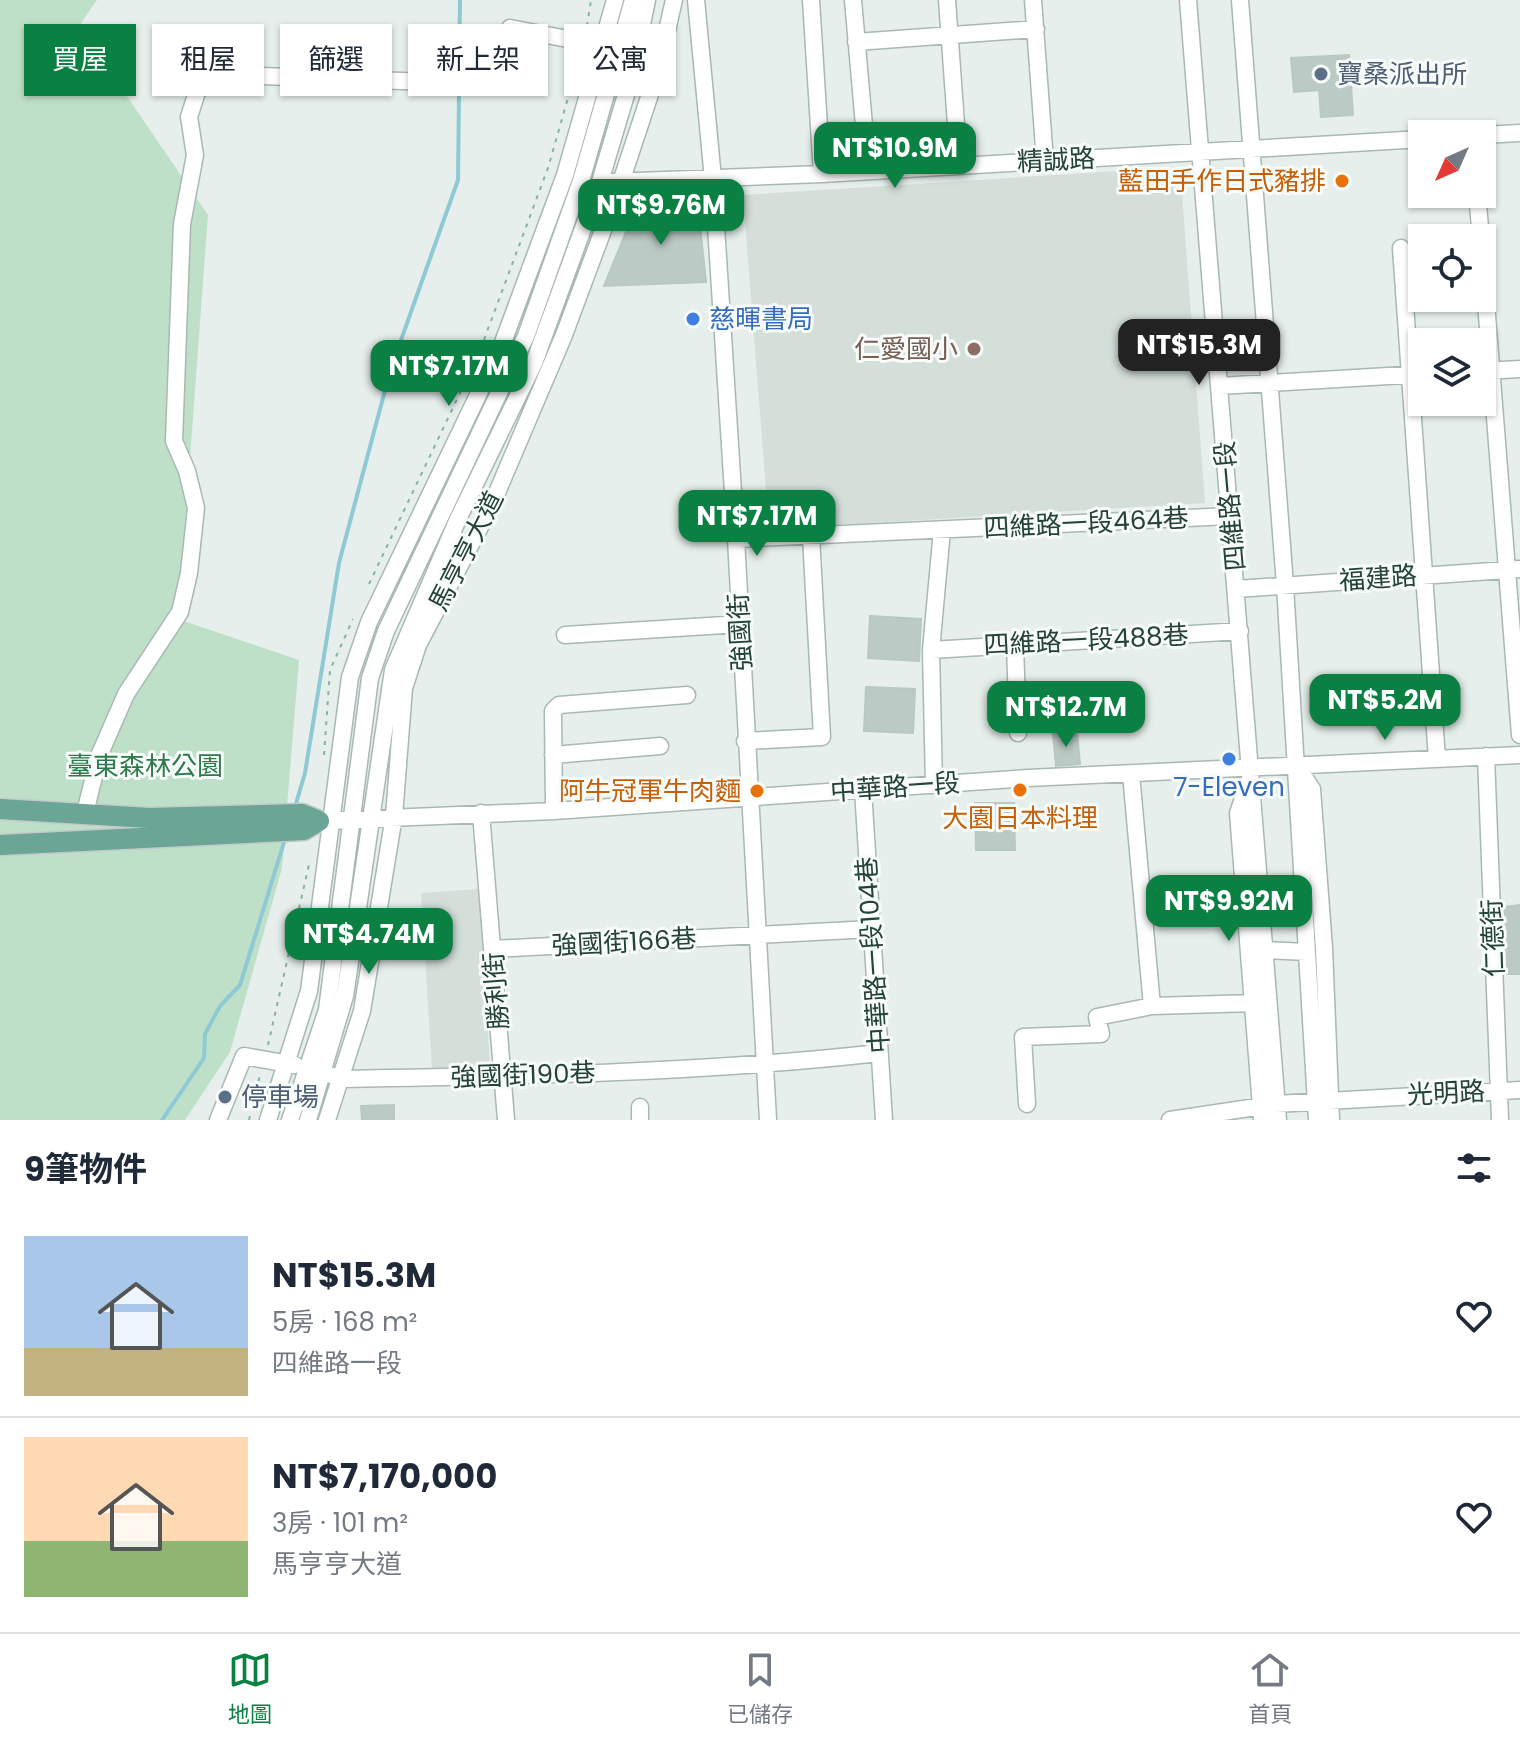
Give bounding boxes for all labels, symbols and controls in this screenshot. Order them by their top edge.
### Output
chip: 買屋 [24,24,136,96]
chip: 租屋 [152,24,264,96]
chip: 篩選 [280,24,392,96]
chip: 新上架 [408,24,548,96]
chip: 公寓 [564,24,676,96]
place label: 寶桑派出所 [1337,56,1467,92]
marker: 寶桑派出所 [1312,65,1330,83]
north arrow [1408,120,1496,208]
map controls [1408,120,1496,416]
pin: NT$10.9M [812,122,978,190]
text: NT$10.9M [832,130,958,166]
street label: 精誠路 [1016,140,1096,180]
place label: 藍田手作日式豬排 [1118,163,1326,199]
marker: 藍田手作日式豬排 [1333,172,1351,190]
pin: NT$9.76M [578,179,744,247]
text: NT$9.76M [596,187,726,223]
button: locate [1408,224,1496,312]
place label: 慈暉書局 [709,301,813,337]
marker: 慈暉書局 [684,310,702,328]
pin: NT$15.3M [1116,319,1282,387]
text: NT$15.3M [1136,327,1262,363]
button: layers [1408,328,1496,416]
place label: 仁愛國小 [854,331,958,367]
pin: NT$7.17M [366,340,532,408]
marker: 仁愛國小 [965,340,983,358]
text: NT$7.17M [389,348,509,384]
street label: 四維路一段 [1206,440,1254,572]
street label: 馬亨亨大道 [420,485,512,617]
pin: NT$7.17M [674,490,840,558]
text: NT$7.17M [697,498,817,534]
street label: 四維路一段464巷 [983,500,1189,546]
street label: 福建路 [1338,557,1418,599]
street label: 強國街 [720,592,760,672]
street label: 四維路一段488巷 [983,617,1189,663]
pin: NT$5.2M [1311,674,1459,742]
pin: NT$12.7M [983,681,1149,749]
text: NT$5.2M [1328,682,1442,718]
text: NT$12.7M [1005,689,1127,725]
park label: 臺東森林公園 [67,748,223,784]
marker: 7-Eleven [1220,750,1238,768]
street label: 中華路一段 [829,765,961,809]
place label: 7-Eleven [1173,769,1285,805]
place label: 阿牛冠軍牛肉麵 [559,773,741,809]
marker: 大園日本料理 [1011,781,1029,799]
marker: 阿牛冠軍牛肉麵 [748,782,766,800]
place label: 大園日本料理 [942,800,1098,836]
street label: 中華路一段104巷 [848,855,898,1055]
pin: NT$9.92M [1146,875,1312,943]
text: NT$9.92M [1164,883,1294,919]
street label: 仁德街 [1474,898,1512,978]
pin: NT$4.74M [286,908,452,976]
text: NT$4.74M [303,916,435,952]
street label: 強國街166巷 [550,920,698,964]
street label: 勝利街 [475,951,517,1031]
street label: 強國街190巷 [450,1054,596,1096]
street label: 光明路 [1406,1073,1486,1113]
place label: 停車場 [241,1079,319,1115]
marker: 停車場 [216,1088,234,1106]
text: 9筆物件 [24,1145,147,1193]
icon: filters [1452,1146,1496,1190]
text: NT$15.3M [272,1251,436,1299]
icon: home [88,1268,184,1364]
icon: heart [1452,1294,1496,1338]
text: 5房 · 168 m² [272,1304,417,1340]
text: 四維路一段 [272,1345,402,1381]
text: NT$7,170,000 [272,1452,497,1500]
icon: home [88,1469,184,1565]
icon: heart [1452,1495,1496,1539]
text: 3房 · 101 m² [272,1505,408,1541]
text: 馬亨亨大道 [272,1546,402,1582]
tab: 地圖 [228,1648,272,1731]
tab: 已儲存 [727,1648,793,1731]
tab: 首頁 [1248,1648,1292,1731]

